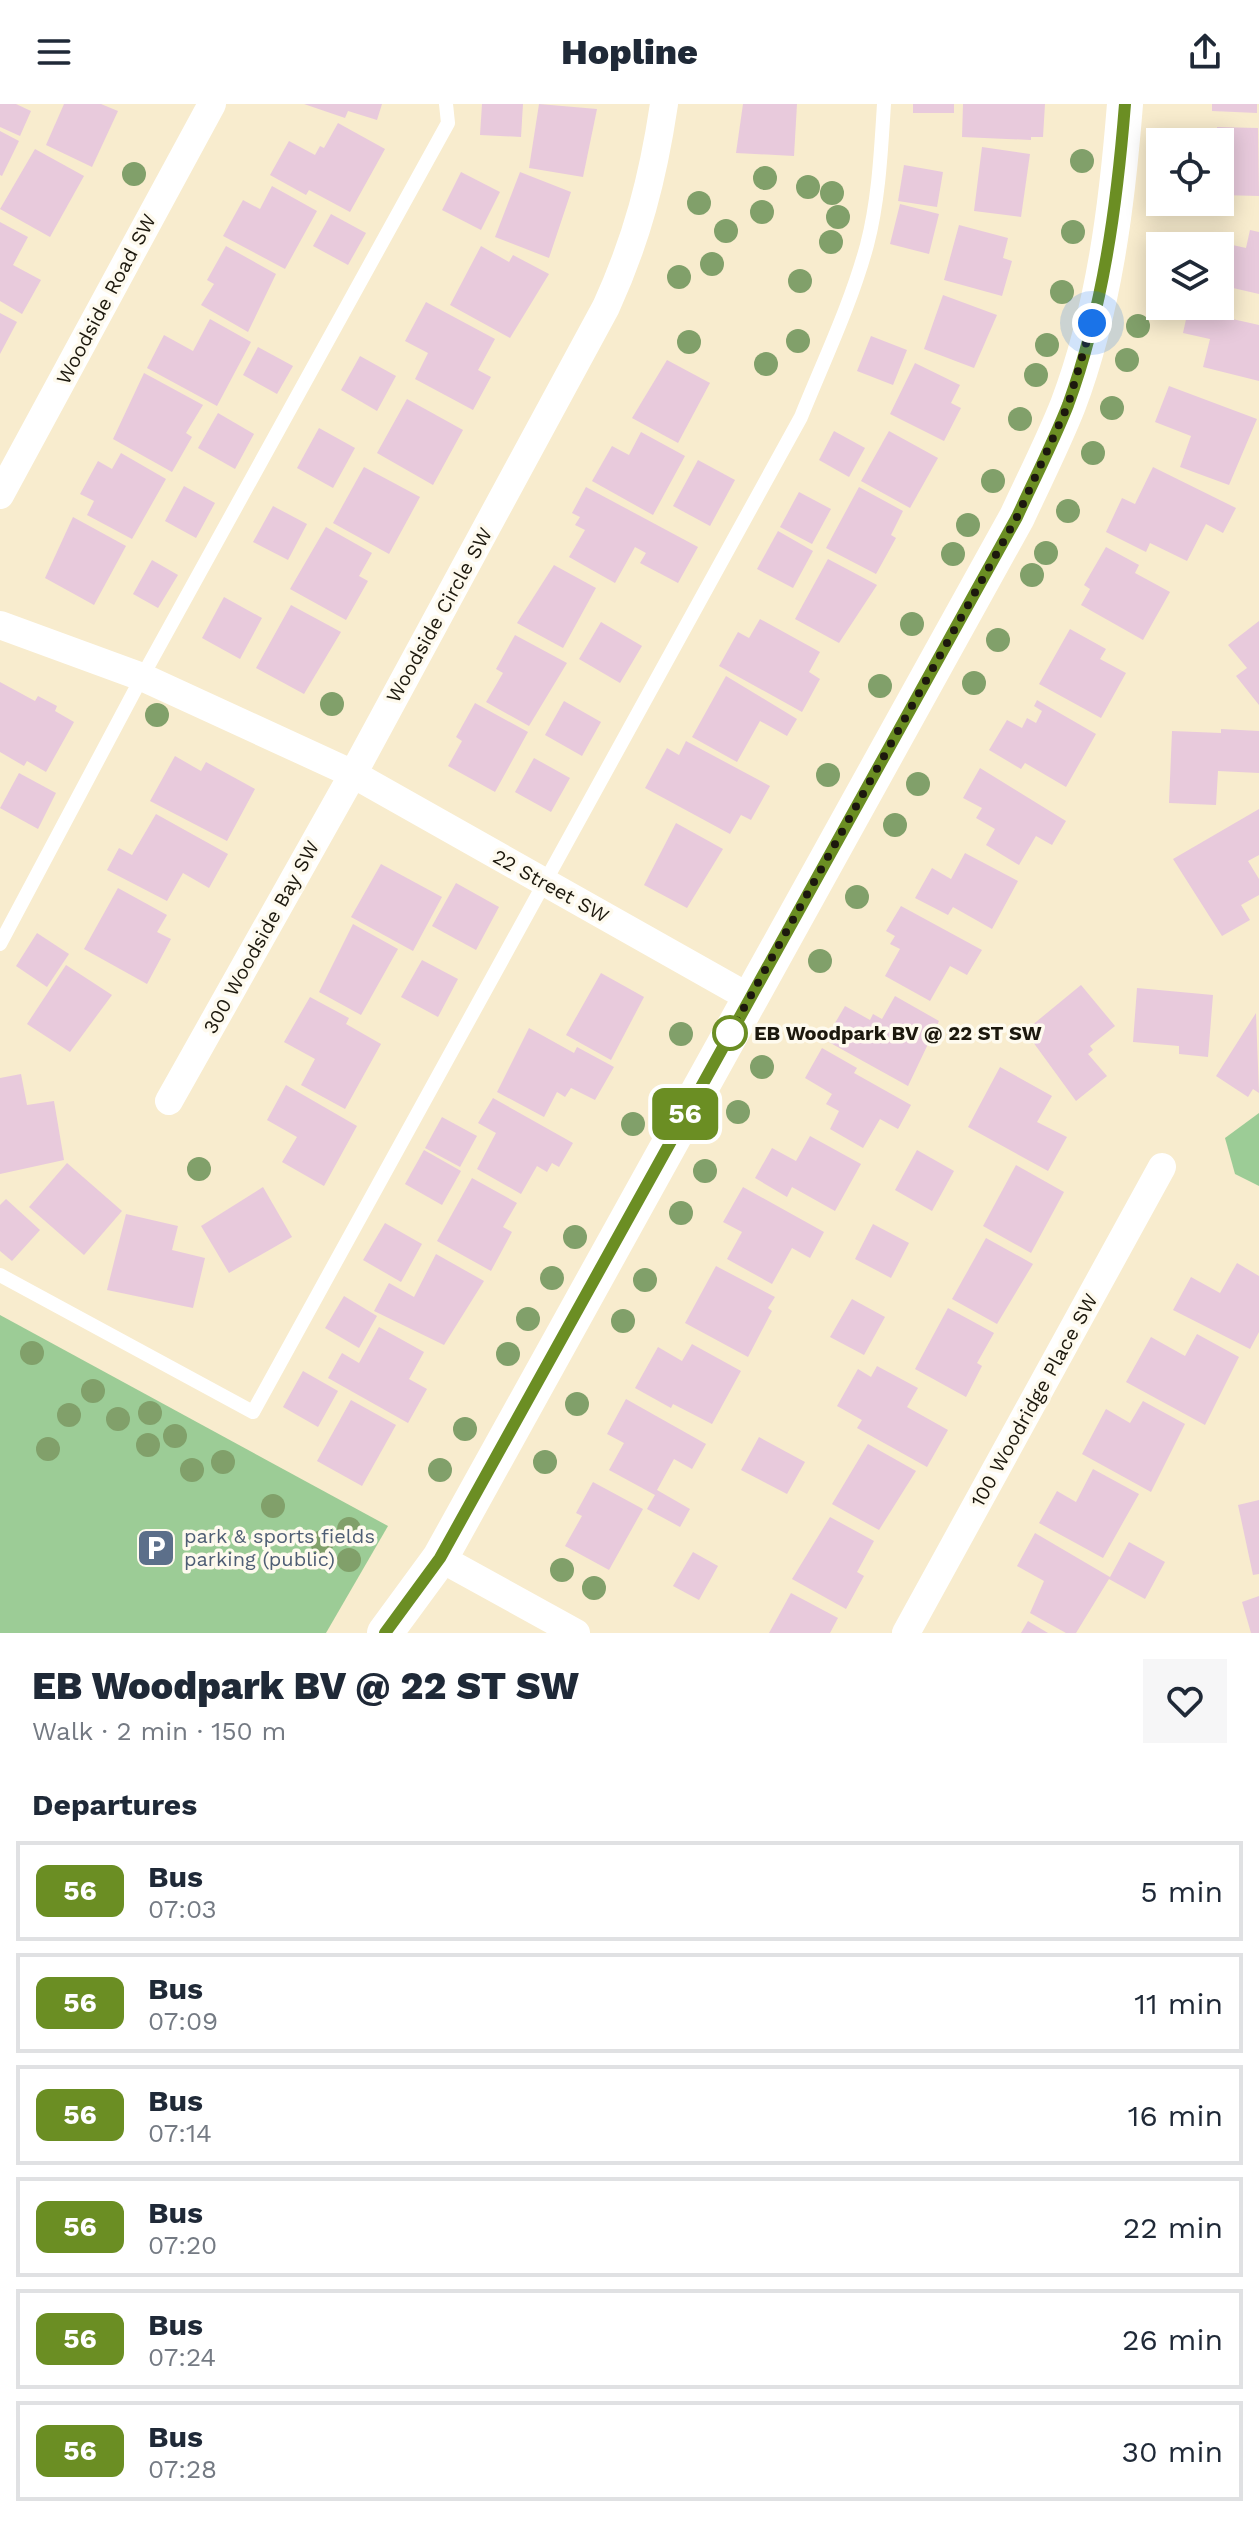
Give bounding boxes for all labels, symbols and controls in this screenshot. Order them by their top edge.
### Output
icon: menu [32,30,76,74]
icon: share [1183,30,1227,74]
text: Hopline [561,31,698,73]
map controls [1146,128,1234,320]
button: locate [1146,128,1234,216]
street label: Woodside Road SW [51,210,161,388]
button: layers [1146,232,1234,320]
your location [1072,303,1112,343]
street label: Woodside Circle SW [381,523,497,707]
street label: 300 Woodside Bay SW [198,836,324,1038]
street label: 22 Street SW [489,844,613,928]
marker: EB Woodpark BV @ 22 ST SW [713,1016,747,1050]
place label: EB Woodpark BV @ 22 ST SW [754,1021,1042,1045]
line badge: 56 [649,1088,721,1140]
text: 56 [668,1097,702,1130]
street label: 100 Woodridge Place SW [965,1289,1103,1511]
place label: park & sports fields parking (public) [184,1524,375,1571]
parking icon: park & sports fields parking (public) [135,1527,177,1569]
button: heart [1143,1659,1227,1743]
text: EB Woodpark BV @ 22 ST SW [32,1664,579,1708]
text: Walk · 2 min · 150 m [32,1716,286,1746]
text: Departures [32,1787,197,1822]
text: Bus [148,1859,203,1894]
text: 56 [63,1874,97,1907]
text: 5 min [1140,1874,1223,1909]
text: 07:03 [148,1894,217,1924]
text: Bus [148,1971,203,2006]
text: 56 [63,1986,97,2019]
text: 11 min [1134,1986,1223,2021]
text: 07:09 [148,2006,218,2036]
text: Bus [148,2083,203,2118]
text: 56 [63,2098,97,2131]
text: 16 min [1128,2098,1223,2133]
text: 07:14 [148,2118,212,2148]
text: Bus [148,2195,203,2230]
text: 56 [63,2210,97,2243]
text: 22 min [1123,2210,1223,2245]
text: 07:20 [148,2230,217,2260]
text: Bus [148,2307,203,2342]
text: 56 [63,2322,97,2355]
text: 26 min [1122,2322,1223,2357]
text: 07:24 [148,2342,216,2372]
text: Bus [148,2419,203,2454]
text: 56 [63,2434,97,2467]
text: 30 min [1121,2434,1223,2469]
text: 07:28 [148,2454,217,2484]

